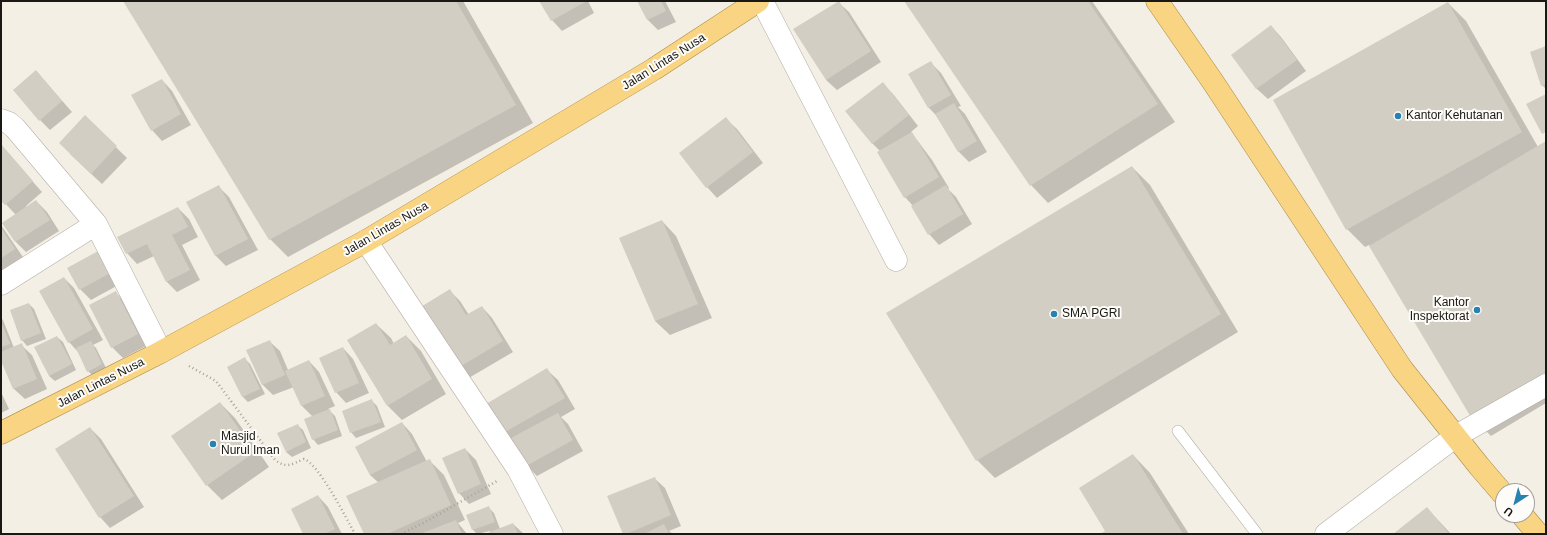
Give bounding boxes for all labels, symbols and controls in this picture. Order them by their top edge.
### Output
street label: Jalan Lintas Nusa [620,31,708,93]
place label: Kantor Kehutanan [1406,109,1503,123]
marker: Kantor Kehutanan [1393,111,1403,121]
street label: Jalan Lintas Nusa [341,199,431,259]
place label: Kantor Inspektorat [1410,296,1469,324]
marker: Kantor Inspektorat [1472,305,1482,315]
place label: SMA PGRI [1062,307,1121,321]
marker: SMA PGRI [1049,309,1059,319]
street label: Jalan Lintas Nusa [55,355,147,411]
place label: Masjid Nurul Iman [221,430,280,458]
marker: Masjid Nurul Iman [208,439,218,449]
north arrow [1495,483,1535,523]
text: U [1502,505,1515,519]

